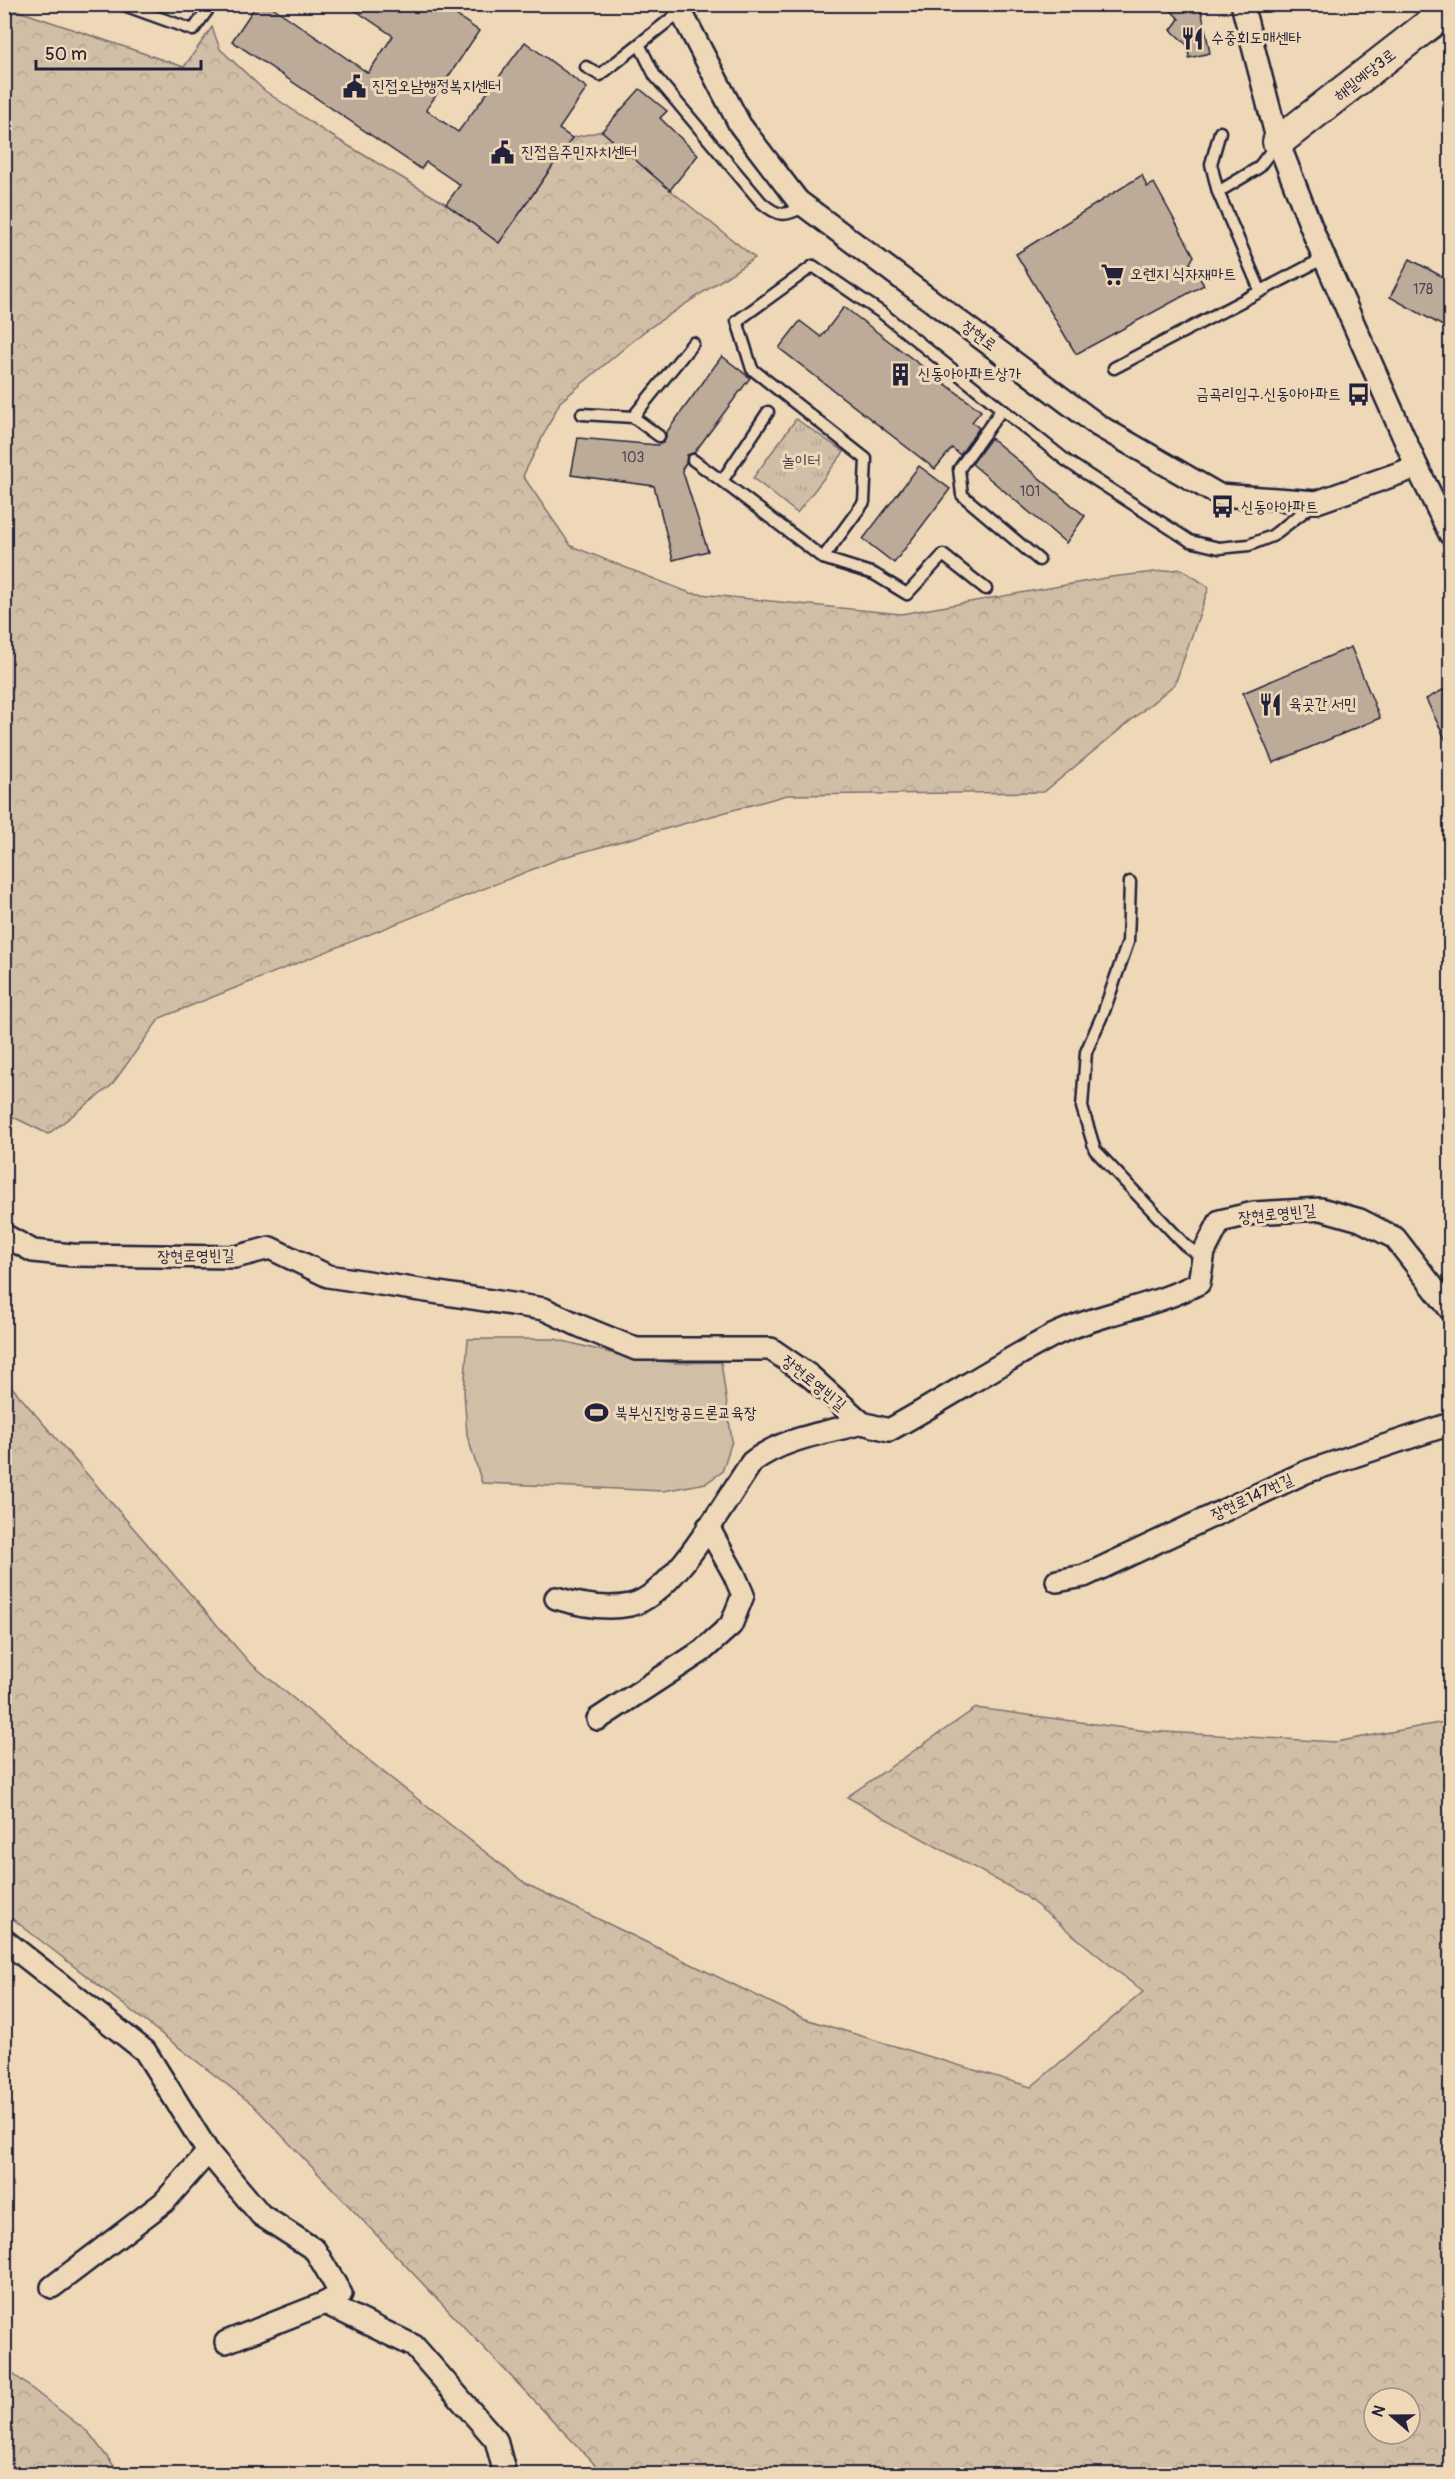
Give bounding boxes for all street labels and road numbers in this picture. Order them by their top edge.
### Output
street label: 해밀예당3로 [1330,45,1400,105]
street label: 장현로 [958,316,1000,356]
street label: 장현로영빈길 [1238,1200,1317,1228]
street label: 장현로영빈길 [157,1245,235,1267]
street label: 장현로영빈길 [778,1351,850,1415]
street label: 장현로147번길 [1208,1469,1296,1525]

